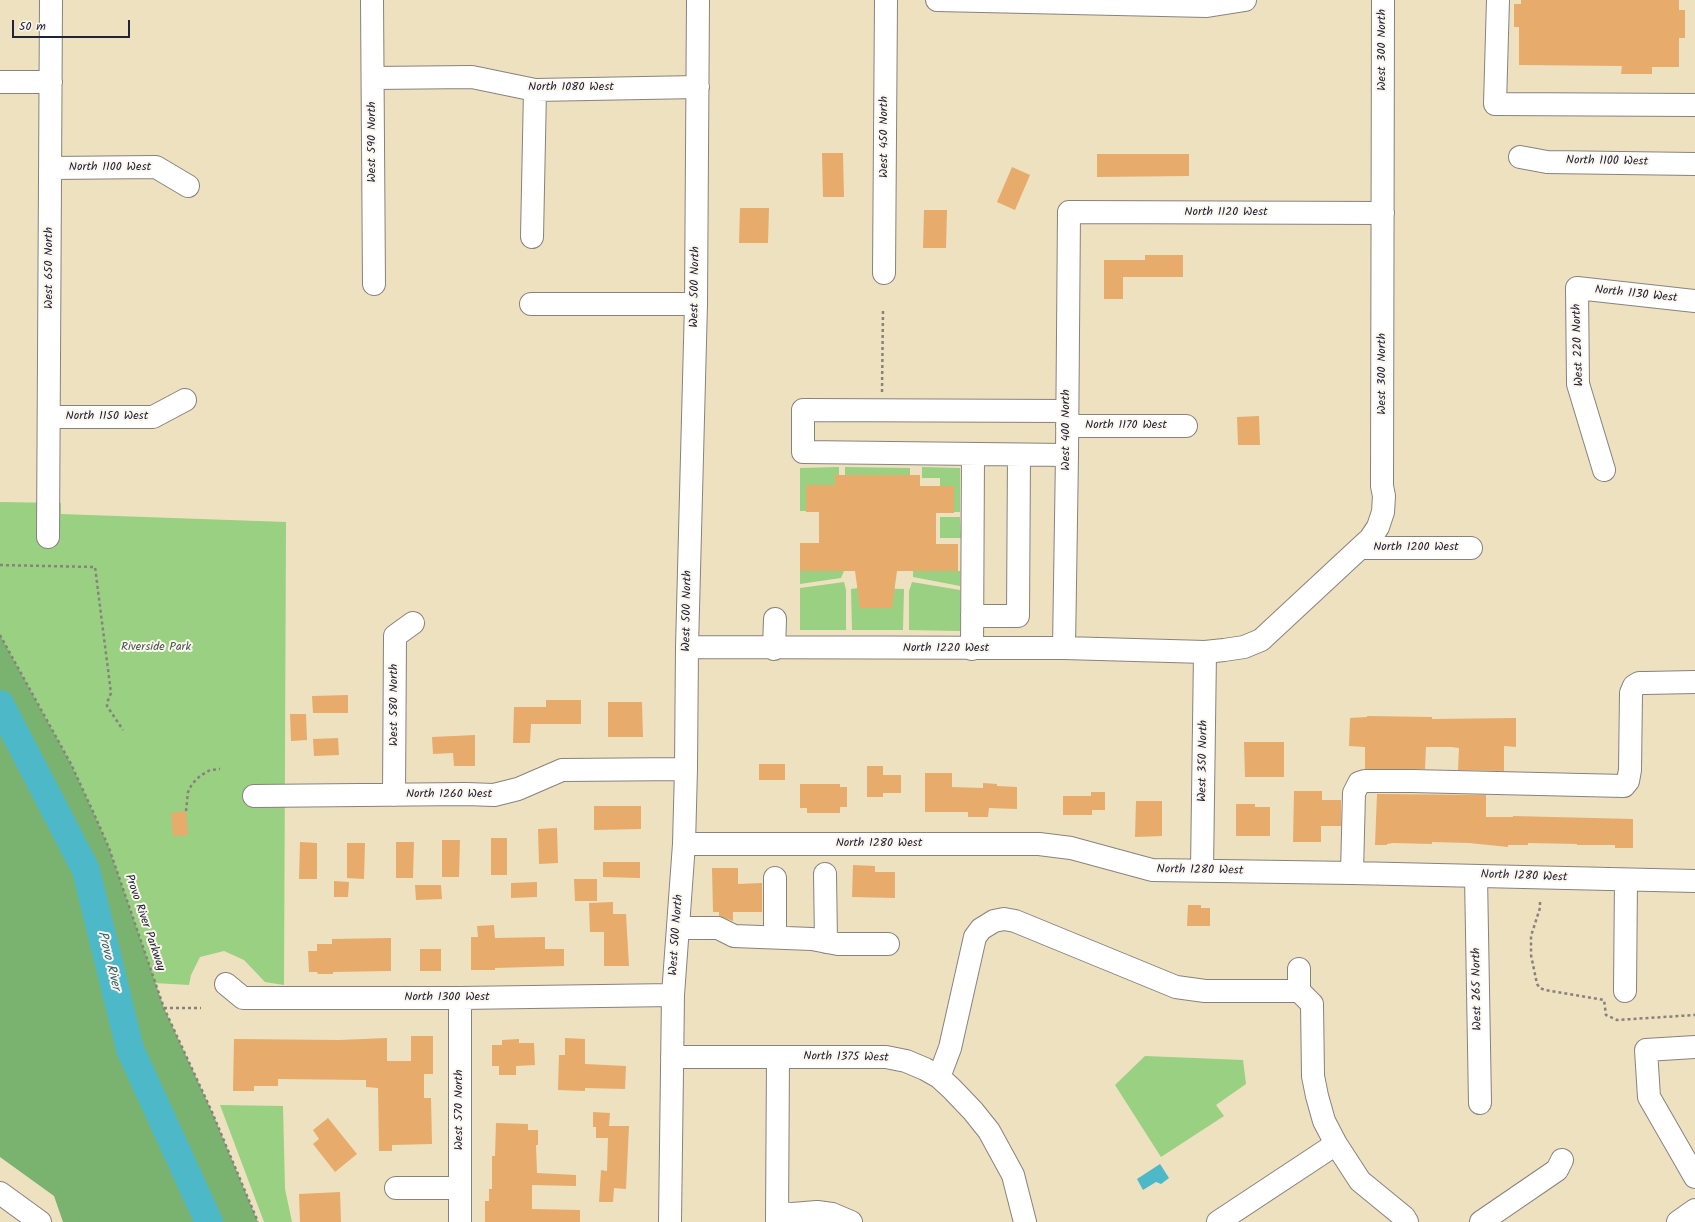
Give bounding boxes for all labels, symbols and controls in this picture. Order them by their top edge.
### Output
street label: West 300 North [1376,9,1390,91]
scale bar [14,12,132,38]
text: 50 m [19,17,46,36]
street label: North 1080 West [528,81,614,95]
street label: West 450 North [878,96,892,178]
street label: West 590 North [366,101,380,183]
street label: North 1100 West [1566,154,1648,170]
street label: North 1100 West [69,161,151,175]
street label: North 1120 West [1184,206,1268,220]
street label: West 650 North [43,227,57,309]
street label: West 500 North [688,246,704,328]
street label: North 1130 West [1594,283,1678,307]
street label: West 220 North [1570,303,1588,387]
street label: West 300 North [1376,333,1390,415]
street label: West 400 North [1060,389,1074,471]
street label: North 1150 West [66,410,148,424]
street label: North 1170 West [1085,419,1167,433]
street label: North 1200 West [1373,541,1459,555]
street label: West 500 North [680,570,696,652]
park label: Riverside Park [121,641,191,655]
street label: North 1220 West [903,642,989,656]
street label: West 580 North [388,664,402,746]
street label: West 350 North [1196,720,1212,802]
street label: North 1260 West [406,788,492,802]
street label: North 1280 West [836,837,922,851]
street label: North 1280 West [1157,863,1243,879]
street label: North 1280 West [1480,868,1568,886]
street label: Provo River Parkway [121,873,167,973]
street label: West 500 North [667,894,687,976]
water label: Provo River [93,930,123,992]
street label: West 265 North [1470,947,1486,1031]
street label: North 1300 West [404,991,490,1005]
street label: North 1375 West [803,1050,889,1066]
street label: West 570 North [453,1070,467,1150]

